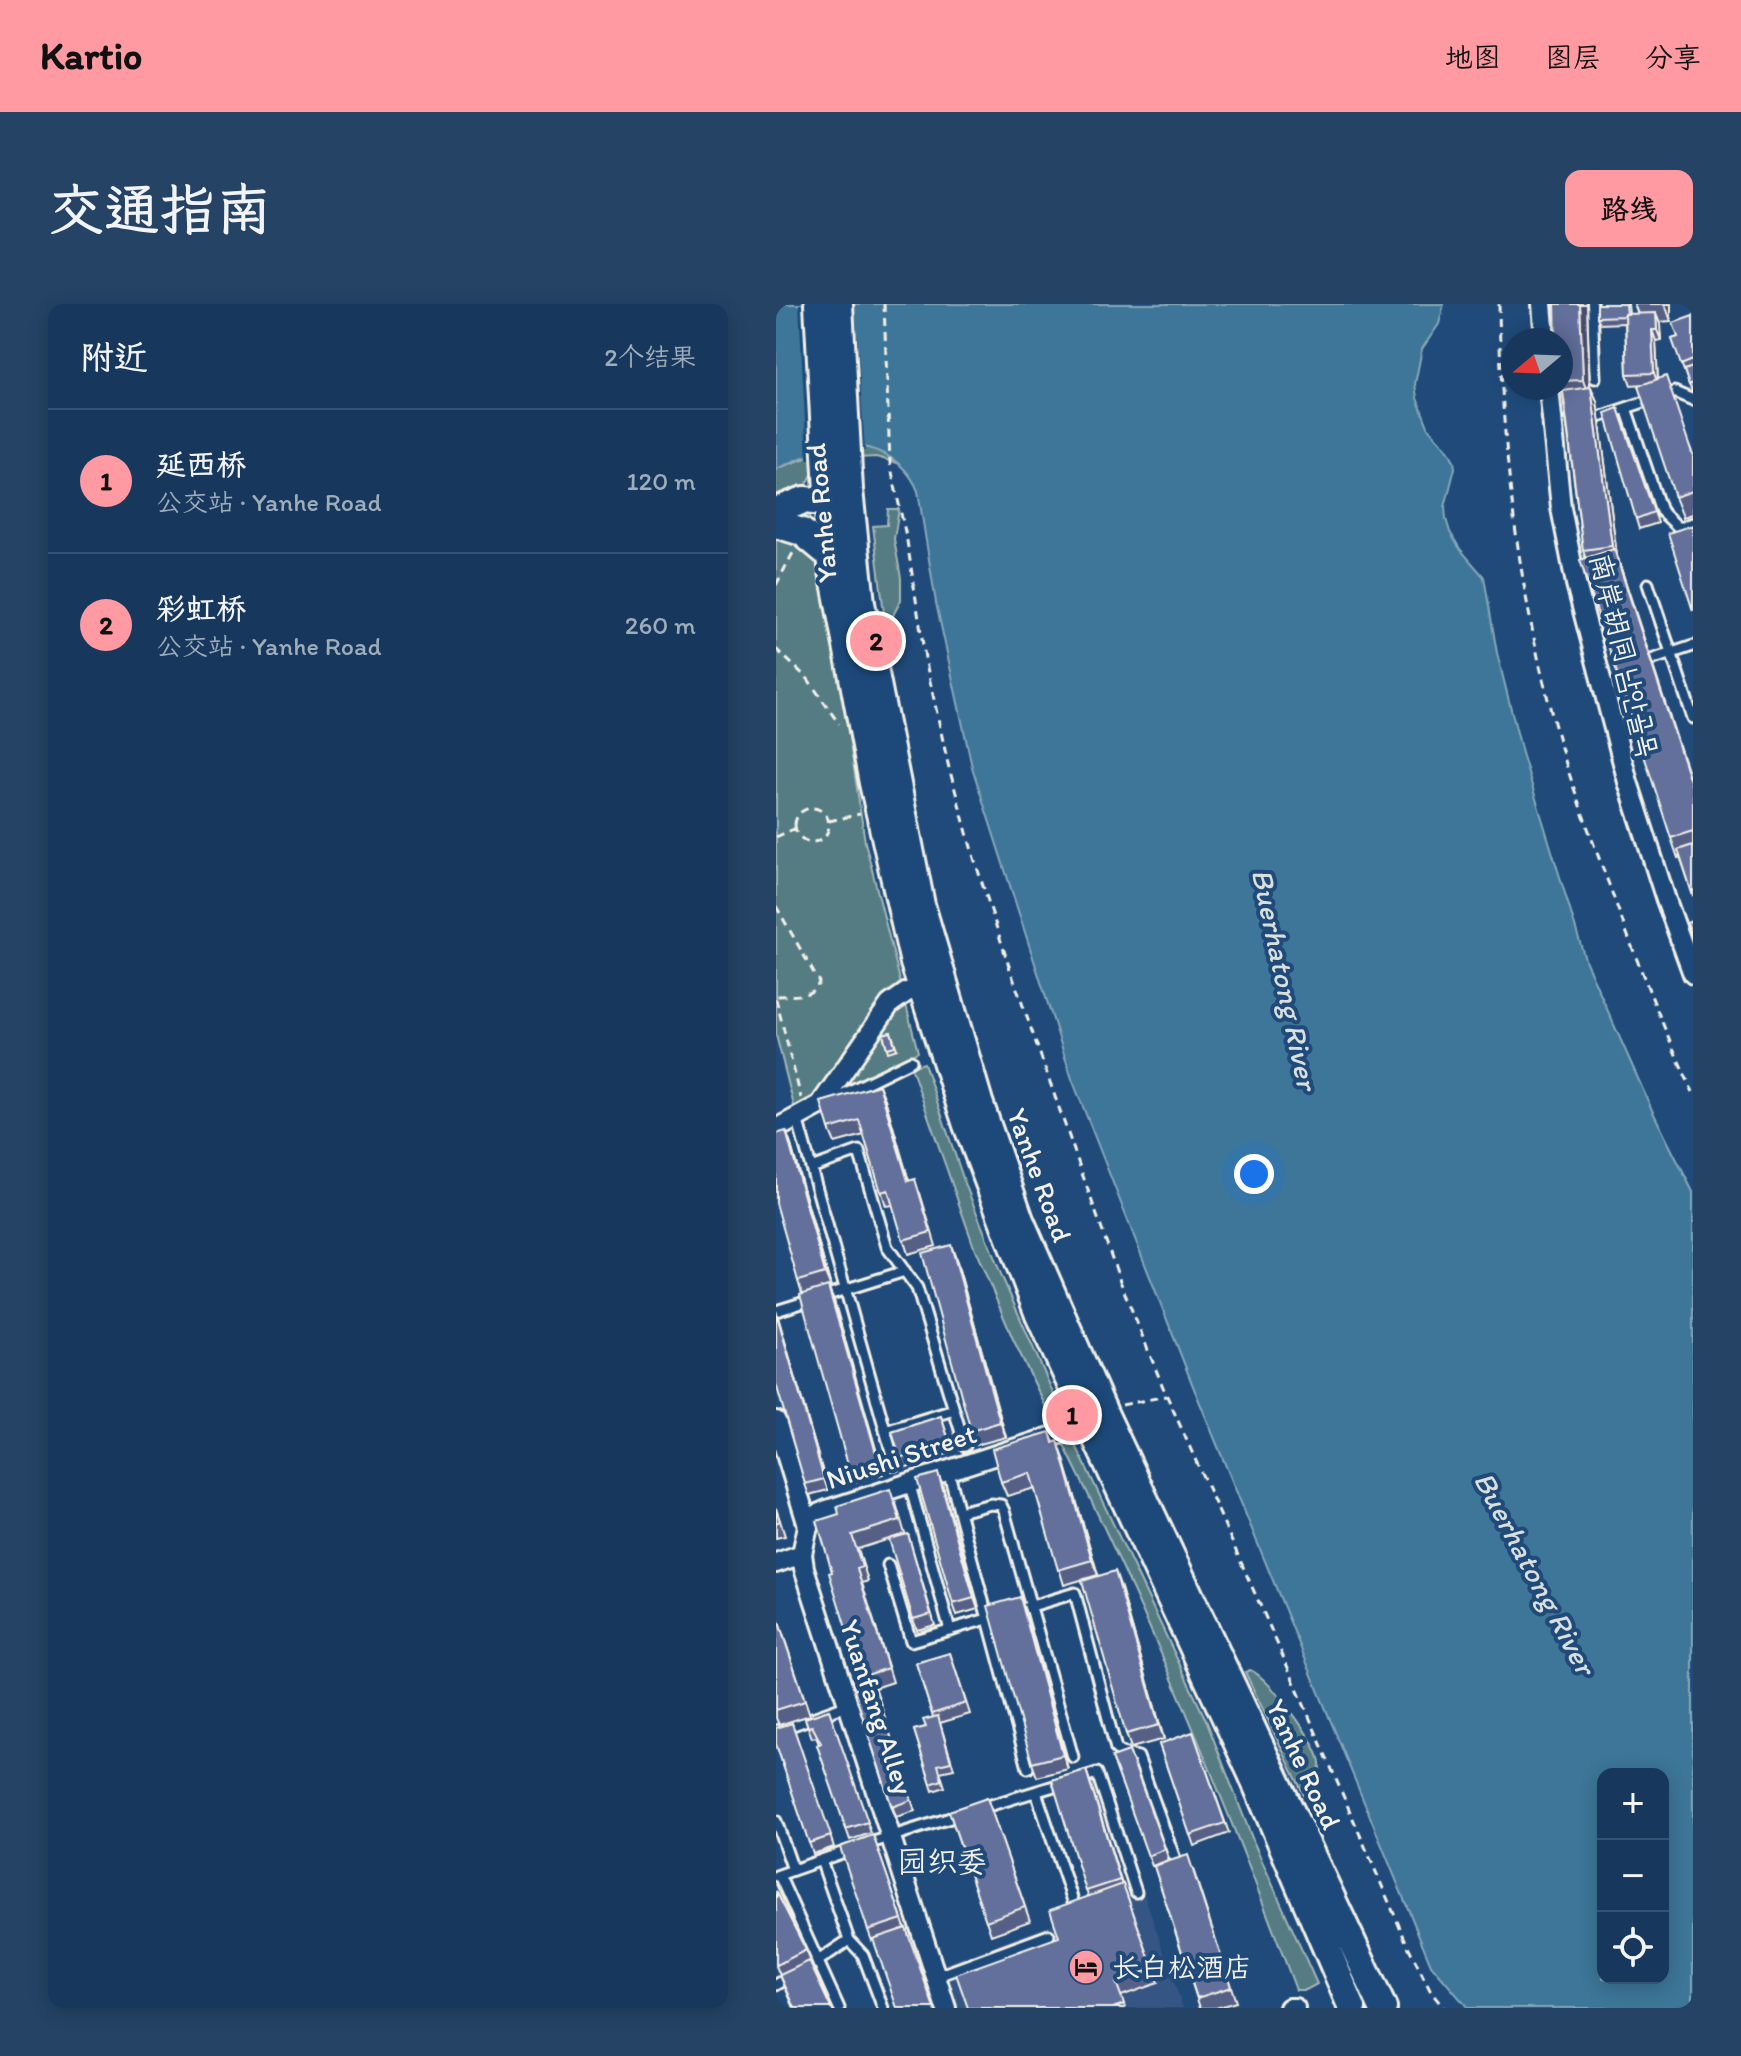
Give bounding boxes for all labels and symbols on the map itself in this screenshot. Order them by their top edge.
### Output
north arrow [1501,328,1573,400]
street label: Yanhe Road [798,442,844,584]
street label: 南岸胡同 남안골목 [1583,550,1667,760]
pin: 2 [850,611,902,671]
water label: Buerhatong River [1244,865,1327,1096]
street label: Yanhe Road [1000,1104,1080,1246]
your location [1234,1154,1274,1194]
pin: 1 [1046,1385,1098,1445]
street label: Niushi Street [822,1416,980,1496]
water label: Buerhatong River [1466,1465,1606,1684]
street label: Yuanfang Alley [833,1615,921,1799]
street label: Yanhe Road [1259,1693,1349,1835]
district label: 园织委 [897,1843,987,1880]
hotel icon: 长白松酒店 [1067,1948,1105,1986]
place label: 长白松酒店 [1112,1950,1252,1984]

